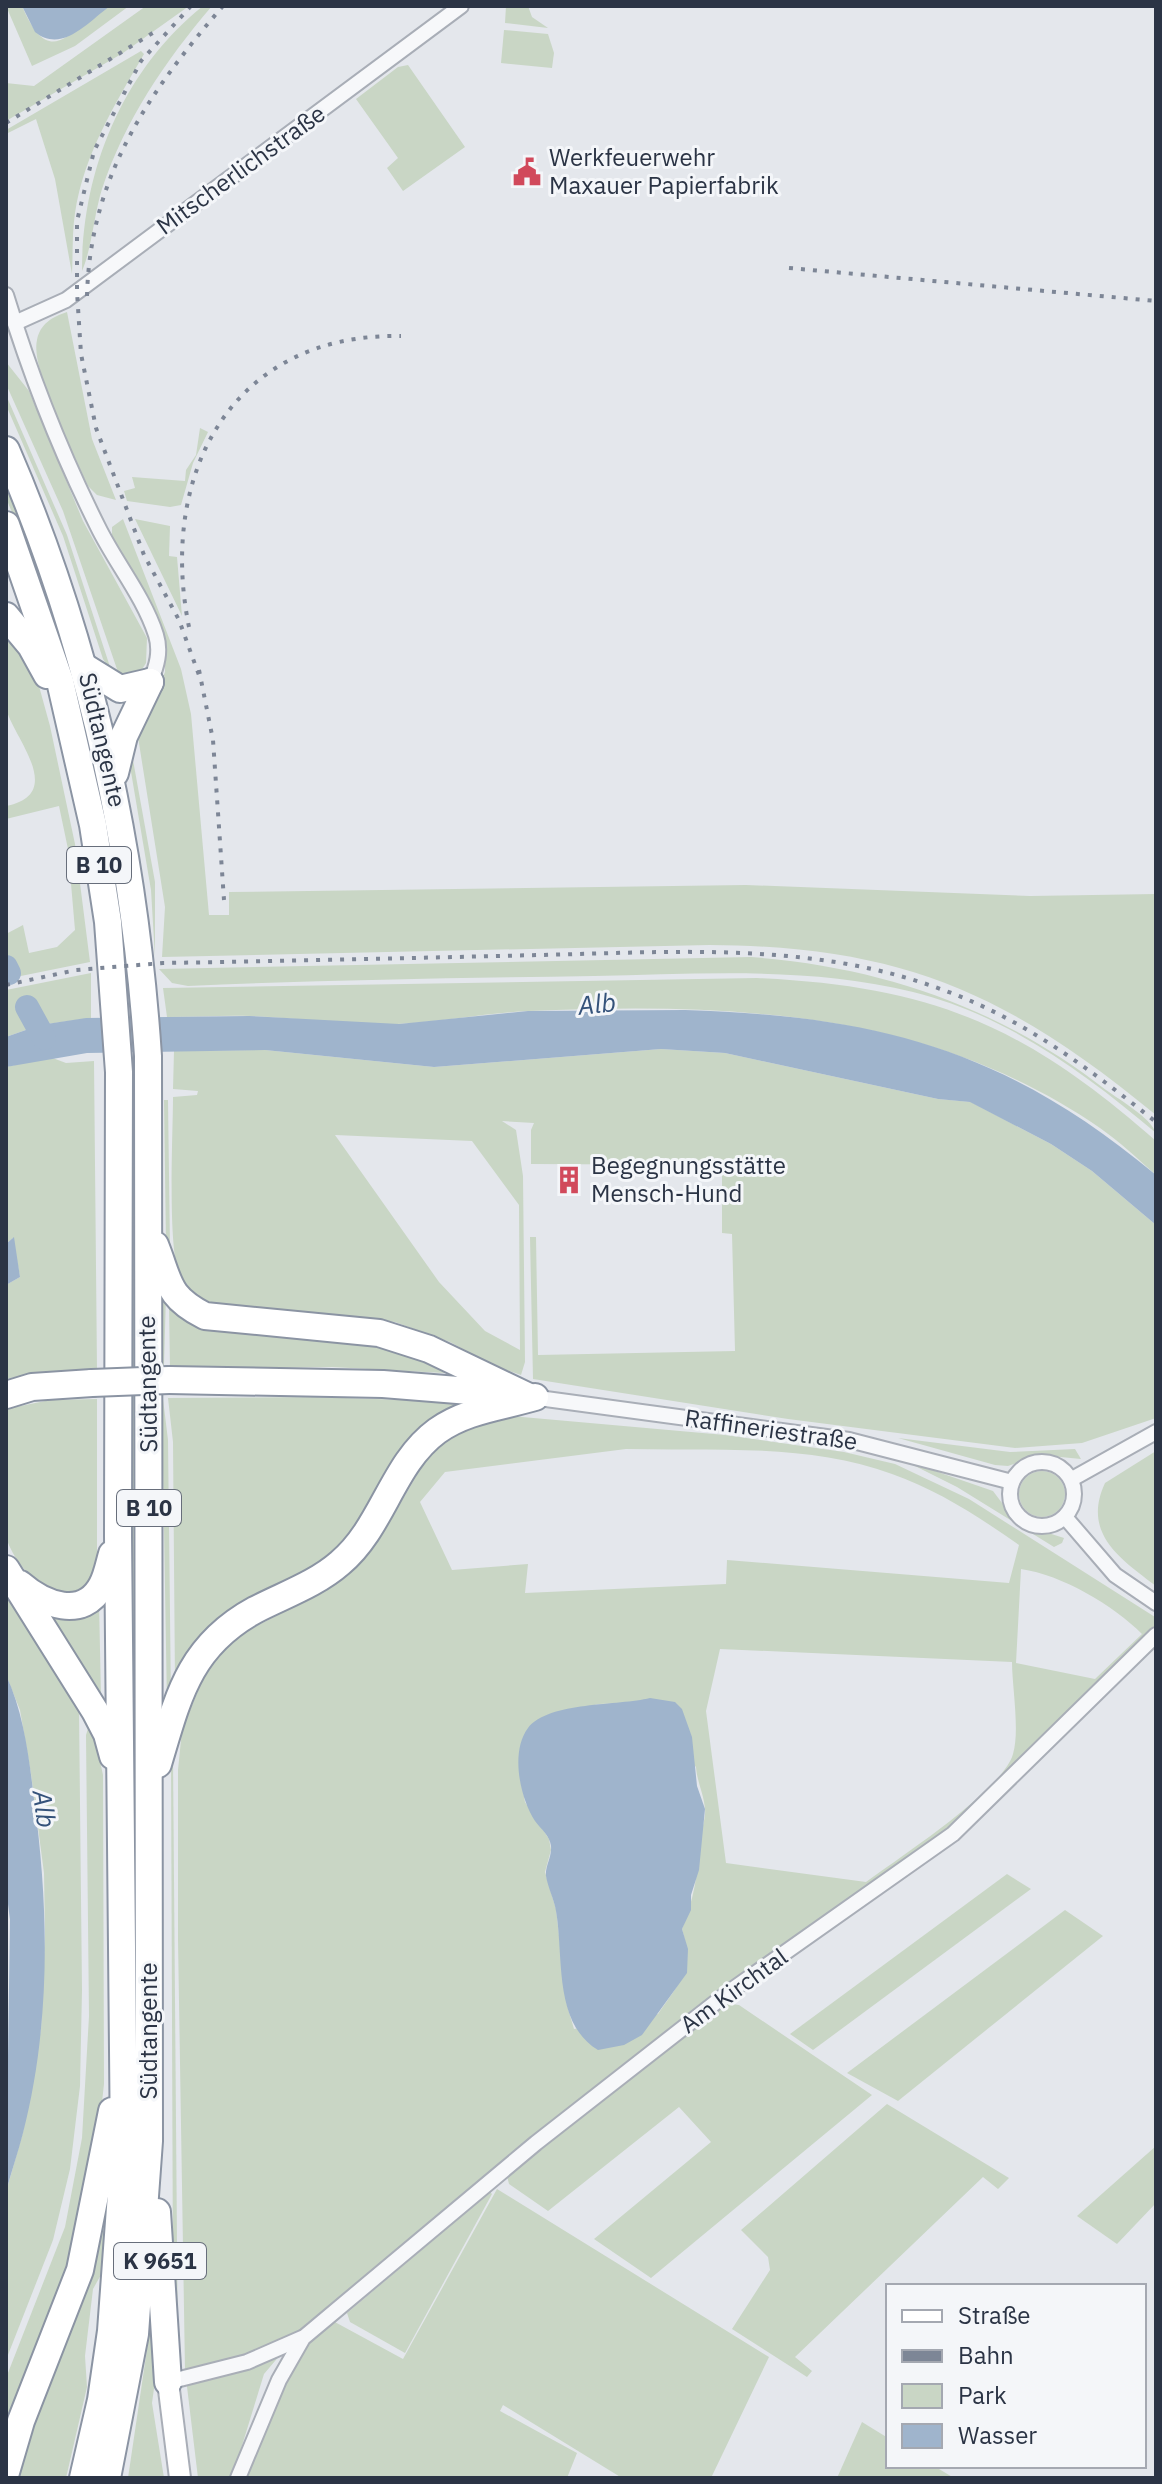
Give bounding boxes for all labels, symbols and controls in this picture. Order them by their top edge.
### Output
street label: Mitscherlichstraße [149,97,331,241]
place label: Werkfeuerwehr Maxauer Papierfabrik [549,141,779,201]
public building icon: Werkfeuerwehr Maxauer Papierfabrik [512,157,542,187]
street label: Südtangente [72,669,134,810]
road number: B 10 [67,847,131,883]
water label: Alb [575,984,618,1022]
place label: Begegnungsstätte Mensch-Hund [591,1149,786,1209]
building icon: Begegnungsstätte Mensch-Hund [554,1165,584,1195]
street label: Südtangente [130,1315,164,1453]
street label: Raffineriestraße [683,1401,860,1457]
road number: B 10 [117,1490,181,1526]
water label: Alb [25,1787,64,1830]
street label: Am Kirchtal [673,1940,794,2040]
street label: Südtangente [132,1962,164,2100]
road number: K 9651 [114,2243,206,2279]
legend [886,2284,1146,2468]
text: Straße [958,2299,1030,2331]
text: Bahn [958,2339,1014,2371]
text: Park [958,2379,1007,2411]
text: Wasser [958,2419,1037,2451]

